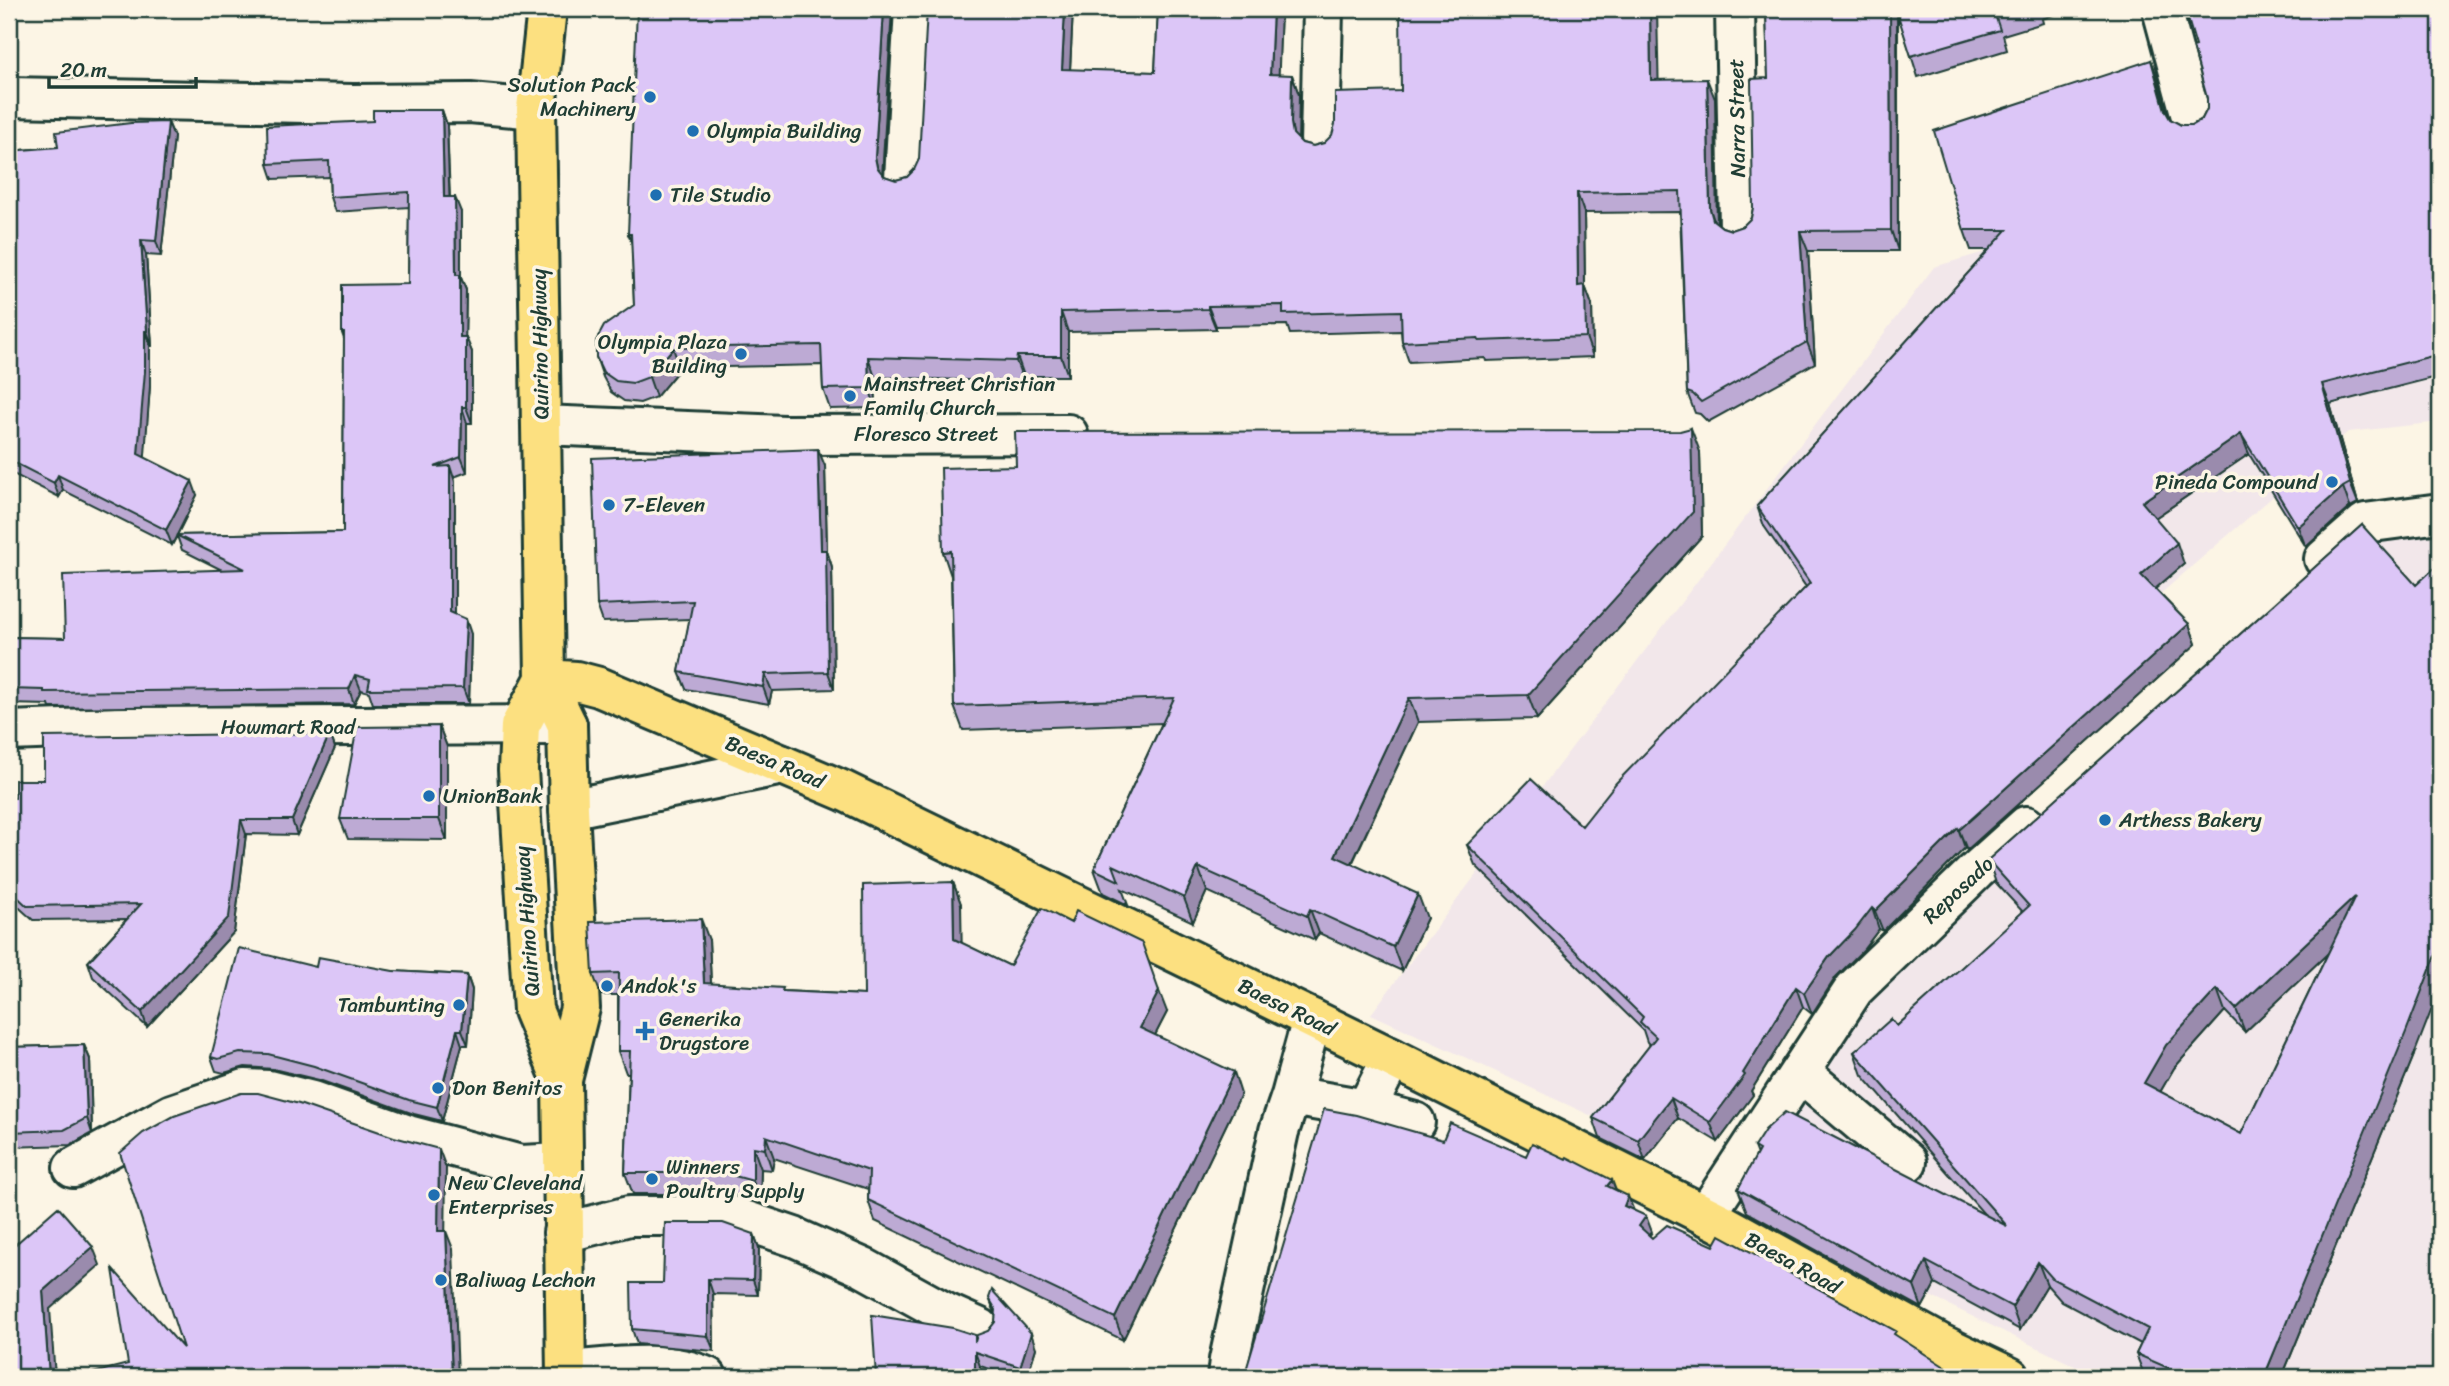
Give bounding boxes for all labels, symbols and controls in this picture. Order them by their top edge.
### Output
scale bar [49,46,196,90]
text: 20 m [60,51,107,89]
street label: Narra Street [1717,58,1757,178]
place label: Solution Pack Machinery [507,66,636,128]
marker: Solution Pack Machinery [642,89,658,105]
place label: Olympia Building [707,112,862,150]
marker: Olympia Building [685,123,701,139]
place label: Tile Studio [670,176,771,214]
marker: Tile Studio [648,187,664,203]
street label: Quirino Highway [520,268,560,420]
place label: Olympia Plaza Building [598,323,727,385]
marker: Olympia Plaza Building [733,346,749,362]
place label: Mainstreet Christian Family Church [864,365,1055,427]
marker: Mainstreet Christian Family Church [842,388,858,404]
street label: Floresco Street [854,415,998,453]
place label: Pineda Compound [2155,463,2320,501]
marker: Pineda Compound [2324,474,2340,490]
place label: 7-Eleven [623,486,705,524]
marker: 7-Eleven [601,497,617,513]
street label: Howmart Road [221,708,357,746]
street label: Baesa Road [719,724,833,801]
place label: UnionBank [443,777,543,815]
marker: UnionBank [421,788,437,804]
place label: Arthess Bakery [2118,801,2262,839]
marker: Arthess Bakery [2097,812,2113,828]
street label: Quirino Highway [503,844,551,997]
street label: Reposado [1913,846,2003,934]
place label: Andok's [620,967,697,1005]
street label: Baesa Road [1231,967,1344,1048]
marker: Andok's [599,978,615,994]
place label: Tambunting [338,986,445,1024]
marker: Tambunting [451,997,467,1013]
place label: Generika Drugstore [659,1000,749,1062]
marker: Generika Drugstore [637,1023,653,1039]
place label: Don Benitos [452,1069,563,1107]
marker: Don Benitos [430,1080,446,1096]
place label: Winners Poultry Supply [666,1148,804,1210]
place label: New Cleveland Enterprises [448,1164,584,1226]
marker: Winners Poultry Supply [644,1171,660,1187]
marker: New Cleveland Enterprises [426,1187,442,1203]
street label: Baesa Road [1738,1221,1850,1306]
place label: Baliwag Lechon [455,1261,596,1299]
marker: Baliwag Lechon [433,1272,449,1288]

